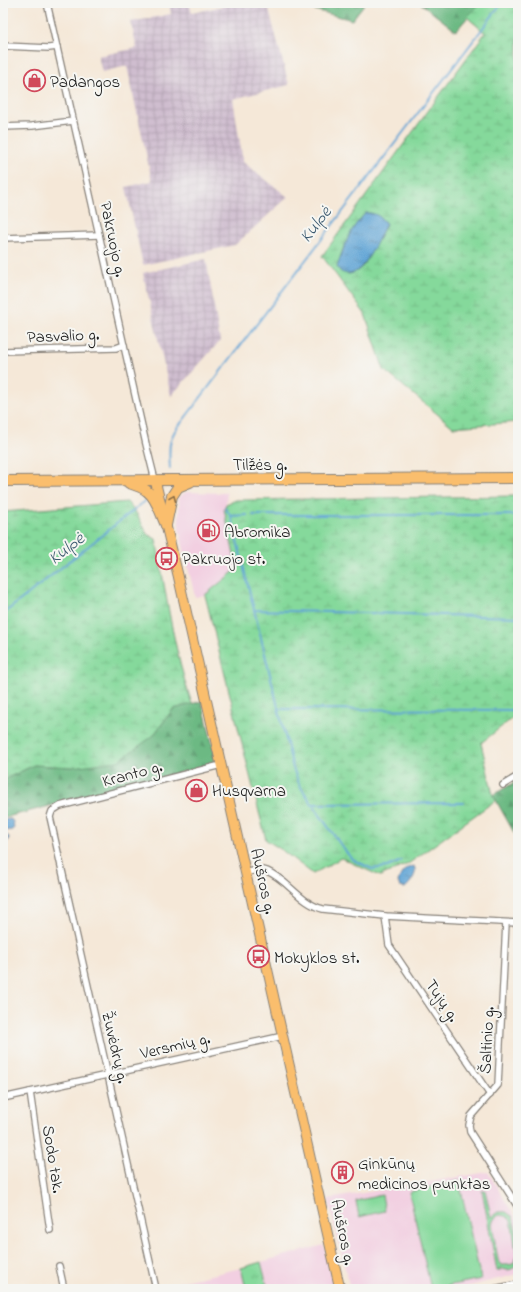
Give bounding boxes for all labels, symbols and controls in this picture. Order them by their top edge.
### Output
shop icon: Padangos [22,68,48,94]
place label: Padangos [50,70,120,97]
street label: Pakruojo g. [90,199,133,280]
water label: Kulpė [294,201,340,249]
street label: Pasvalio g. [26,323,100,352]
street label: Tilžės g. [233,453,288,480]
one-way arrow [168,494,176,501]
fuel station icon: Abromika [196,518,222,544]
place label: Abromika [224,520,290,545]
water label: Kulpė [44,526,92,572]
bus stop icon: Pakruojo st. [153,545,179,571]
place label: Pakruojo st. [182,547,266,572]
street label: Kranto g. [100,754,166,796]
shop icon: Husqvarna [183,777,209,803]
place label: Husqvarna [212,779,286,804]
street label: Aušros g. [241,846,282,918]
bus stop icon: Mokyklos st. [245,944,271,970]
place label: Mokyklos st. [274,946,360,972]
street label: Tujų g. [417,974,466,1029]
street label: Šaltinio g. [473,1005,504,1074]
street label: Žuvėdrų g. [92,1009,135,1087]
street label: Versmių g. [137,1026,214,1069]
street label: Sodo tak. [35,1124,70,1195]
place label: Ginkūnų medicinos punktas [358,1152,490,1197]
building icon: Ginkūnų medicinos punktas [329,1160,355,1186]
street label: Aušros g. [321,1197,362,1269]

